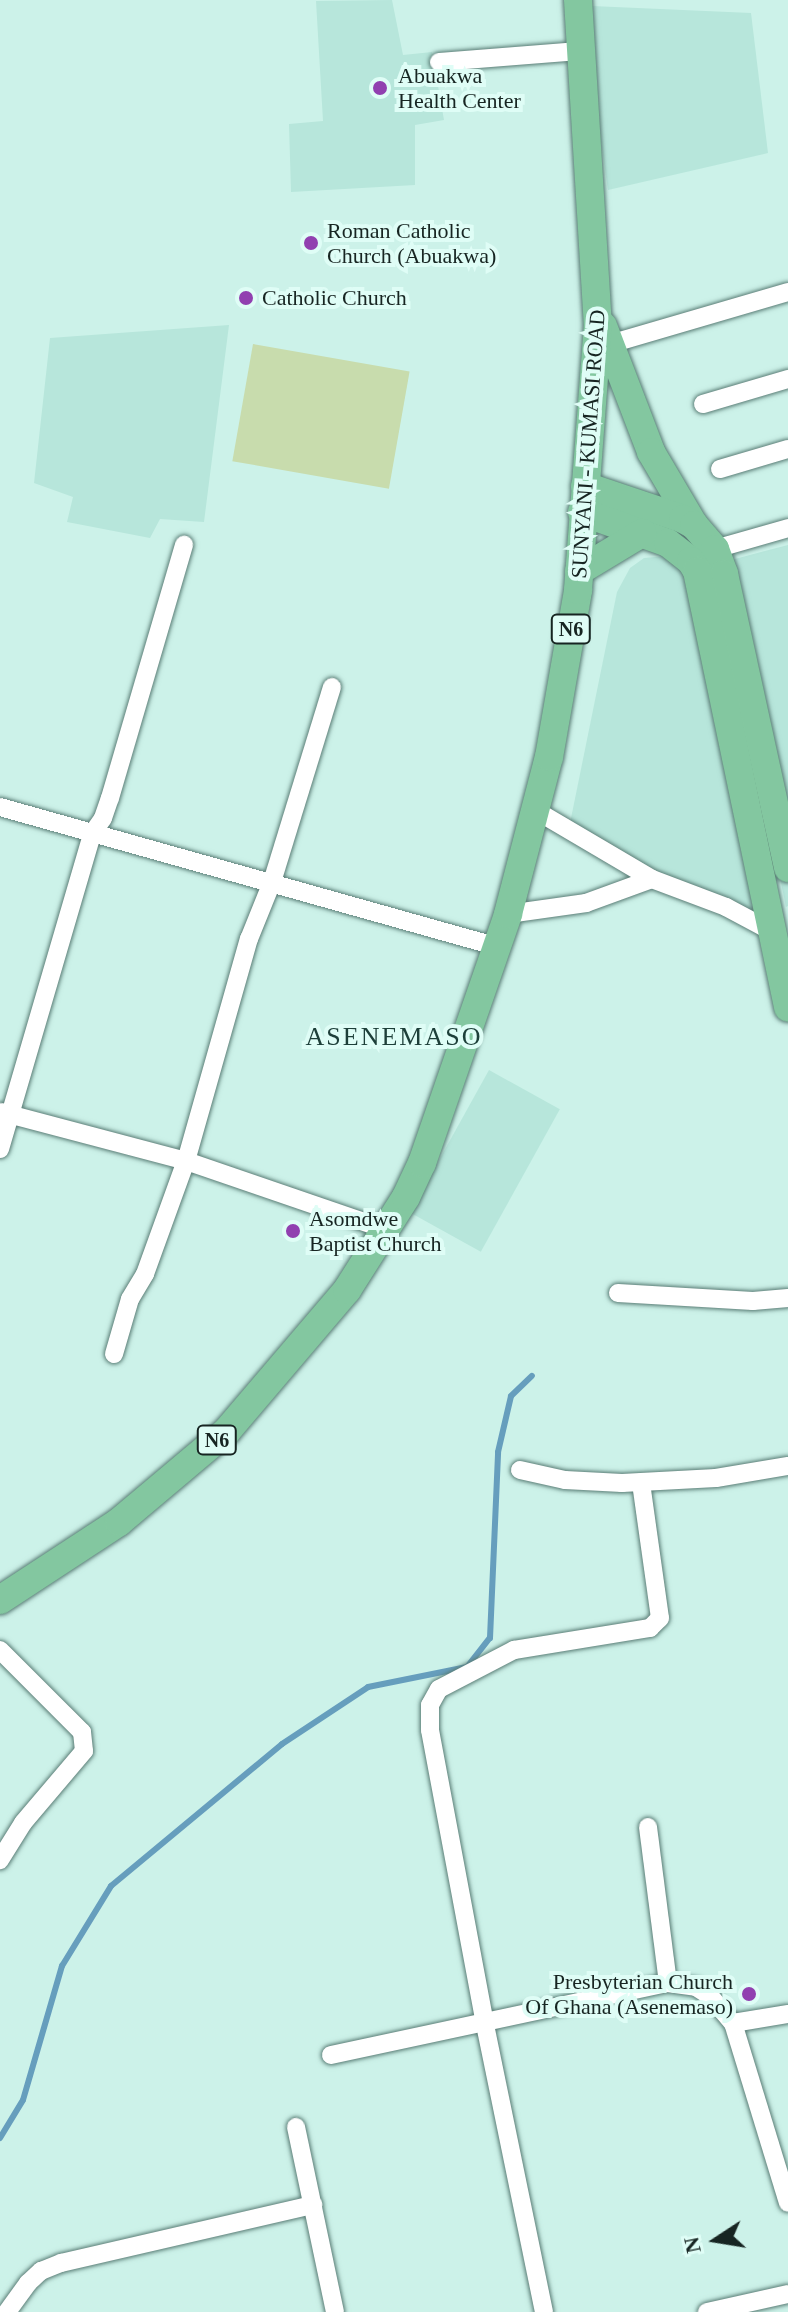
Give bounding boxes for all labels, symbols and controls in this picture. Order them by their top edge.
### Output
place label: Abuakwa Health Center [398,62,521,114]
marker: Abuakwa Health Center [369,77,391,99]
place label: Roman Catholic Church (Abuakwa) [327,217,496,268]
marker: Roman Catholic Church (Abuakwa) [302,234,320,252]
place label: Catholic Church [262,285,407,311]
marker: Catholic Church [237,289,255,307]
street label: SUNYANI - KUMASI ROAD [565,309,611,579]
road number: N6 [549,613,593,645]
district label: ASENEMASO [306,1021,482,1053]
place label: Asomdwe Baptist Church [309,1205,442,1256]
marker: Asomdwe Baptist Church [284,1222,302,1240]
road number: N6 [195,1424,239,1456]
place label: Presbyterian Church Of Ghana (Asenemaso) [525,1968,733,2020]
marker: Presbyterian Church Of Ghana (Asenemaso) [740,1985,758,2003]
north arrow [676,2200,756,2280]
text: N [678,2235,706,2255]

